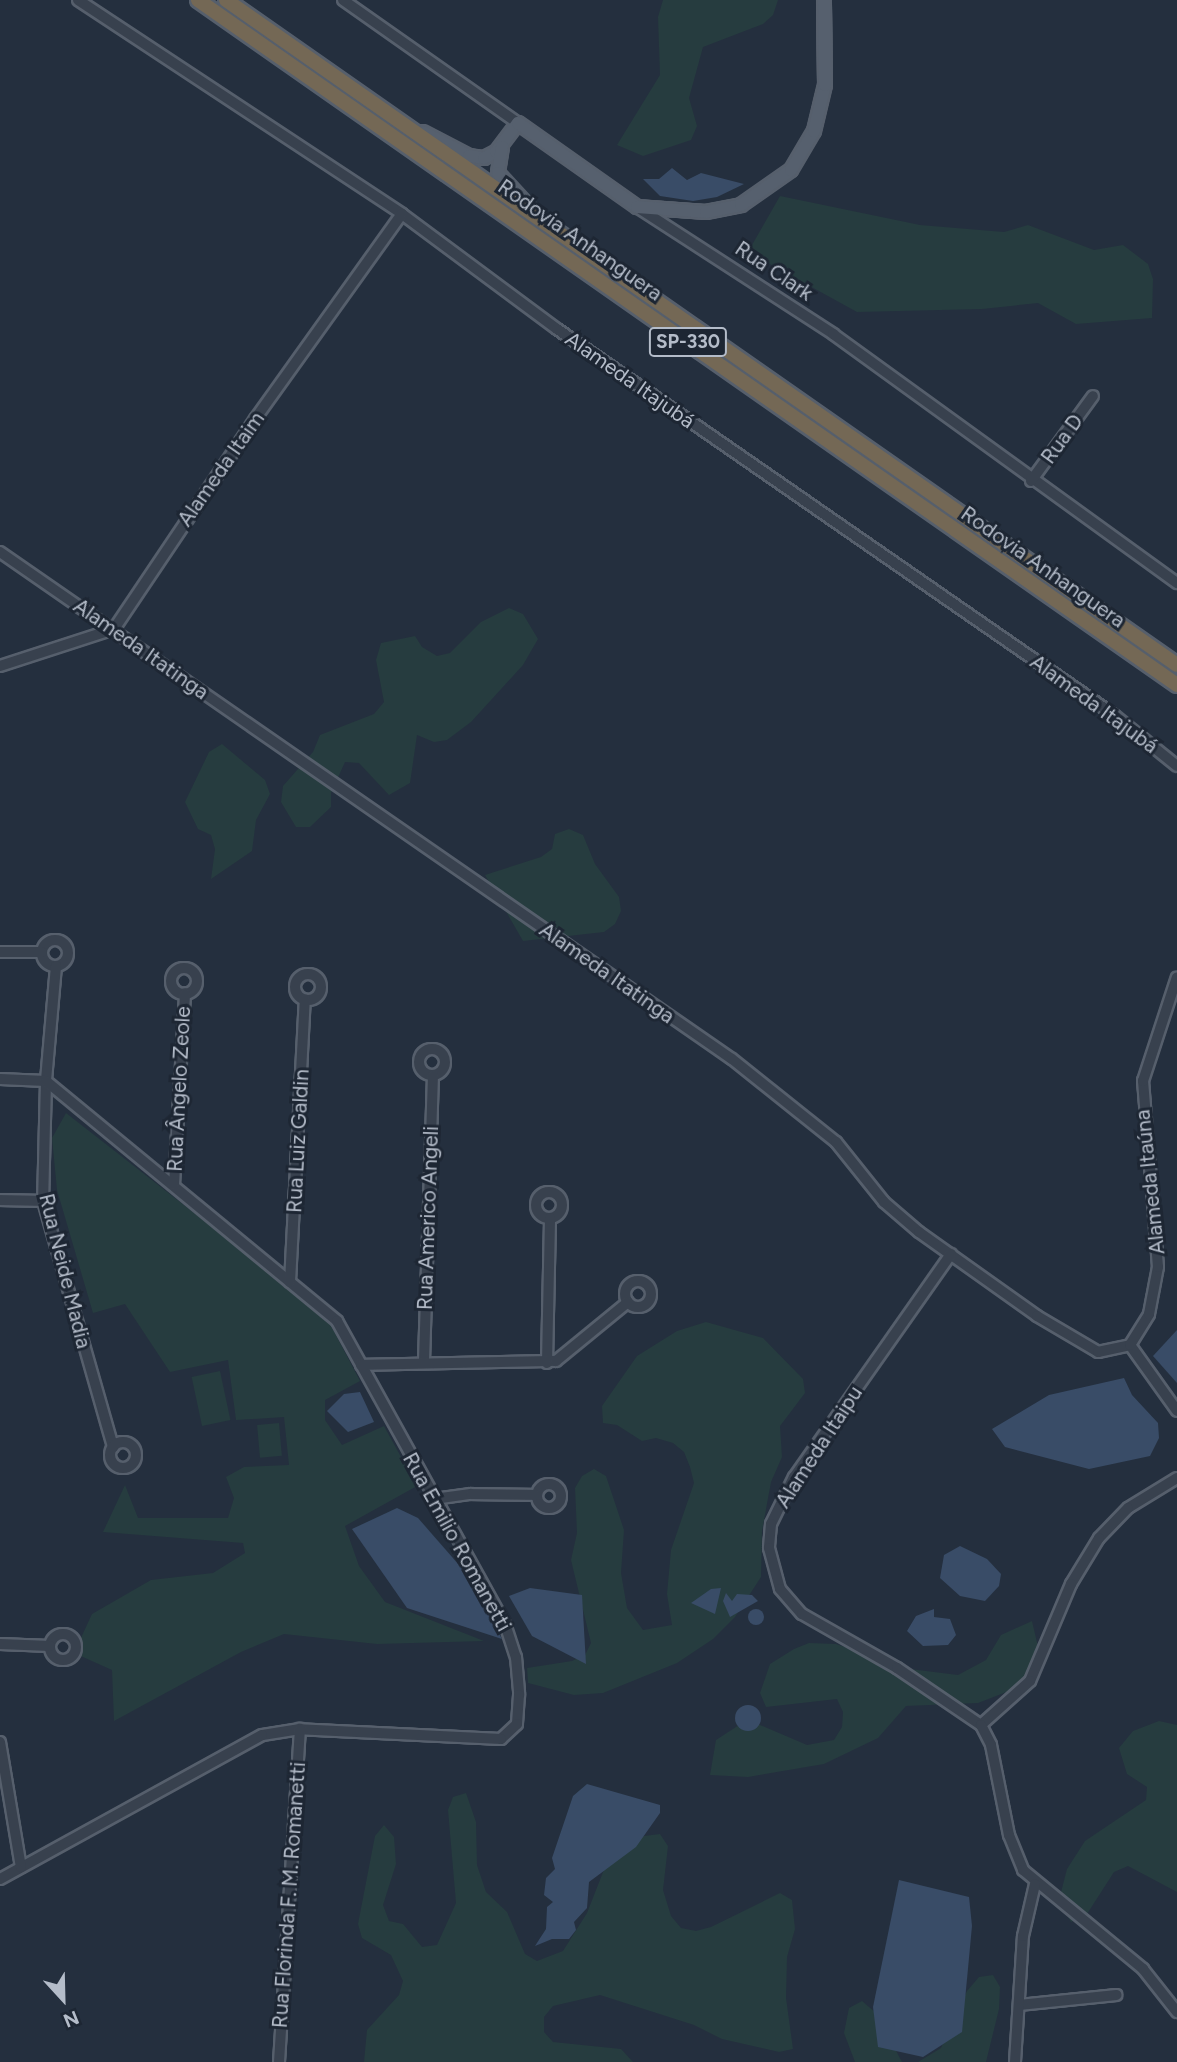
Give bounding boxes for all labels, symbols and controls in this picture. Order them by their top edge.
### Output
street label: Rodovia Anhanguera [493,174,667,306]
street label: Rua Clark [730,236,818,306]
street label: Alameda Itajubá [561,326,699,434]
road number: SP-330 [648,326,728,358]
street label: Alameda Itaim [172,407,270,531]
street label: Rua D [1036,409,1088,469]
street label: Rodovia Anhanguera [956,501,1130,633]
street label: Alameda Itatinga [69,593,213,705]
street label: Alameda Itajubá [1025,649,1163,759]
street label: Alameda Itatinga [535,917,679,1029]
street label: Rua Ângelo Zeole [162,1006,196,1172]
street label: Rua Luiz Galdin [282,1068,314,1214]
street label: Alameda Itaúna [1130,1108,1170,1256]
street label: Rua Americo Angeli [412,1125,444,1311]
street label: Rua Neide Madia [34,1191,96,1351]
street label: Alameda Itaipu [770,1381,868,1513]
street label: Rua Emilio Romanetti [397,1448,517,1636]
street label: Rua Florinda F. M. Romanetti [267,1761,311,2029]
north arrow [28,1964,98,2034]
text: N [60,2006,82,2032]

